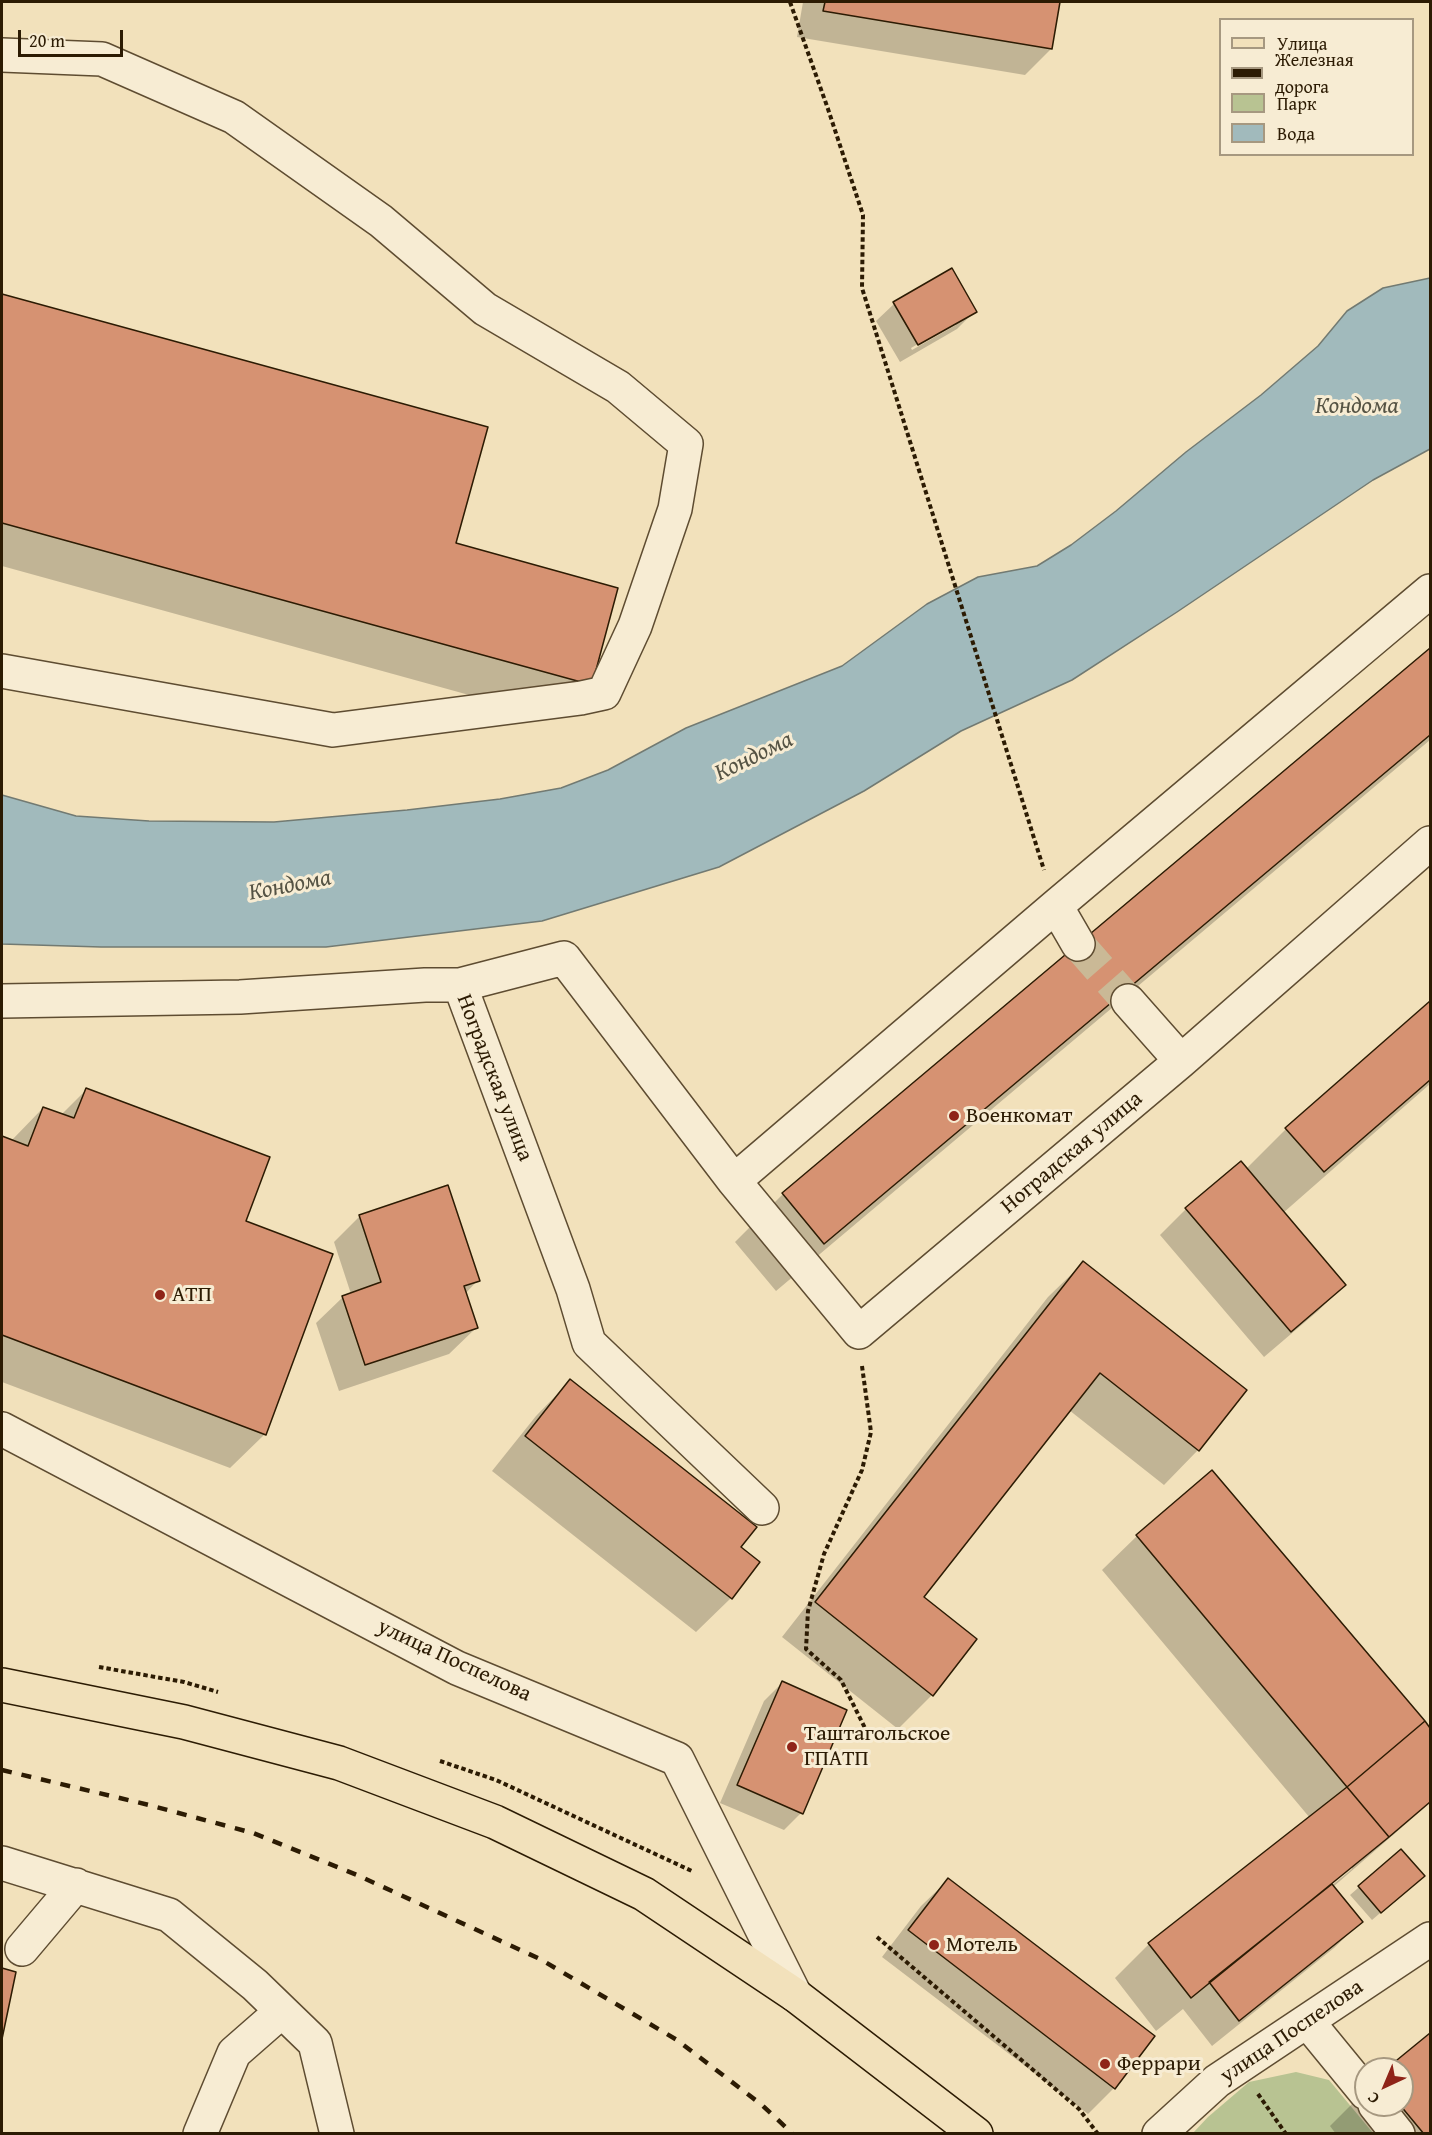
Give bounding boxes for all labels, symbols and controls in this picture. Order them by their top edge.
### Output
scale bar [21,18,126,56]
legend [1219,18,1414,156]
text: 20 m [29,27,65,54]
text: Улица [1277,30,1327,57]
text: Железная дорога [1275,46,1354,100]
text: Парк [1277,90,1316,117]
text: Вода [1277,120,1315,147]
water label: Кондома [1315,393,1399,421]
water label: Кондома [710,726,798,788]
water label: Кондома [246,864,334,908]
street label: Ноградская улица [450,991,538,1165]
street label: Ноградская улица [996,1086,1148,1220]
place label: Военкомат [966,1103,1072,1129]
marker: Военкомат [947,1109,961,1123]
place label: АТП [172,1282,212,1308]
marker: АТП [153,1288,167,1302]
street label: улица Поспелова [373,1614,535,1708]
place label: Таштагольское ГПАТП [804,1721,950,1772]
marker: Таштагольское ГПАТП [785,1740,799,1754]
place label: Мотель [946,1932,1018,1958]
marker: Мотель [927,1938,941,1952]
street label: улица Поспелова [1216,1974,1368,2090]
place label: Феррари [1117,2051,1201,2077]
marker: Феррари [1098,2057,1112,2071]
north arrow [1354,2057,1414,2117]
text: С [1361,2087,1384,2110]

